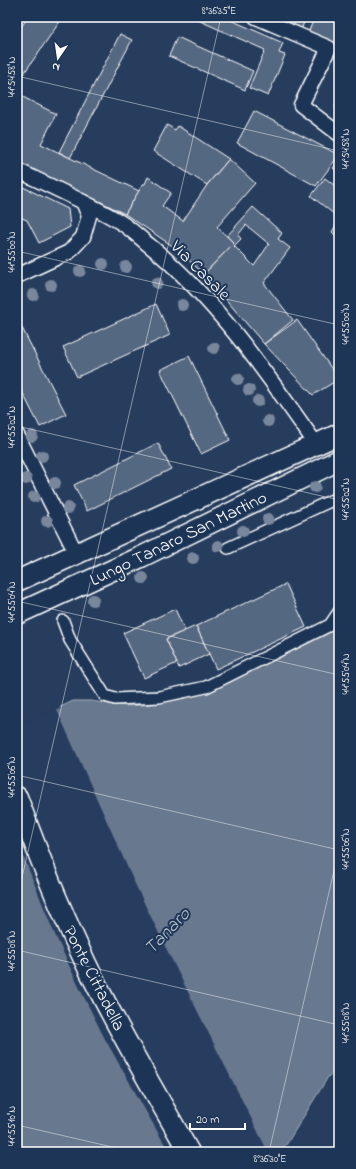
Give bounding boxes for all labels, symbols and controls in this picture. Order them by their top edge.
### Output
text: 8°36'35"E [202,4,236,19]
north arrow [38,38,78,78]
text: 44°54'58"N [5,57,20,97]
text: N [51,58,61,75]
text: 44°54'58"N [339,129,354,169]
text: 44°55'00"N [5,231,20,273]
street label: Via Casale [163,235,236,308]
text: 44°55'00"N [339,303,354,345]
text: 44°55'02"N [5,406,20,448]
text: 44°55'02"N [339,478,354,520]
street label: Lungo Tanaro San Martino [86,486,272,595]
text: 44°55'04"N [5,581,20,622]
text: 44°55'04"N [339,653,354,694]
text: 44°55'06"N [5,756,20,798]
text: 44°55'06"N [339,828,354,870]
water label: Tanaro [138,901,198,961]
street label: Ponte Cittadella [56,922,131,1036]
text: 44°55'08"N [5,930,20,971]
text: 44°55'08"N [339,1002,354,1043]
scale bar [190,1105,245,1131]
text: 44°55'10"N [5,1106,20,1146]
text: 20 m [196,1111,219,1129]
text: 8°36'30"E [254,1152,286,1167]

